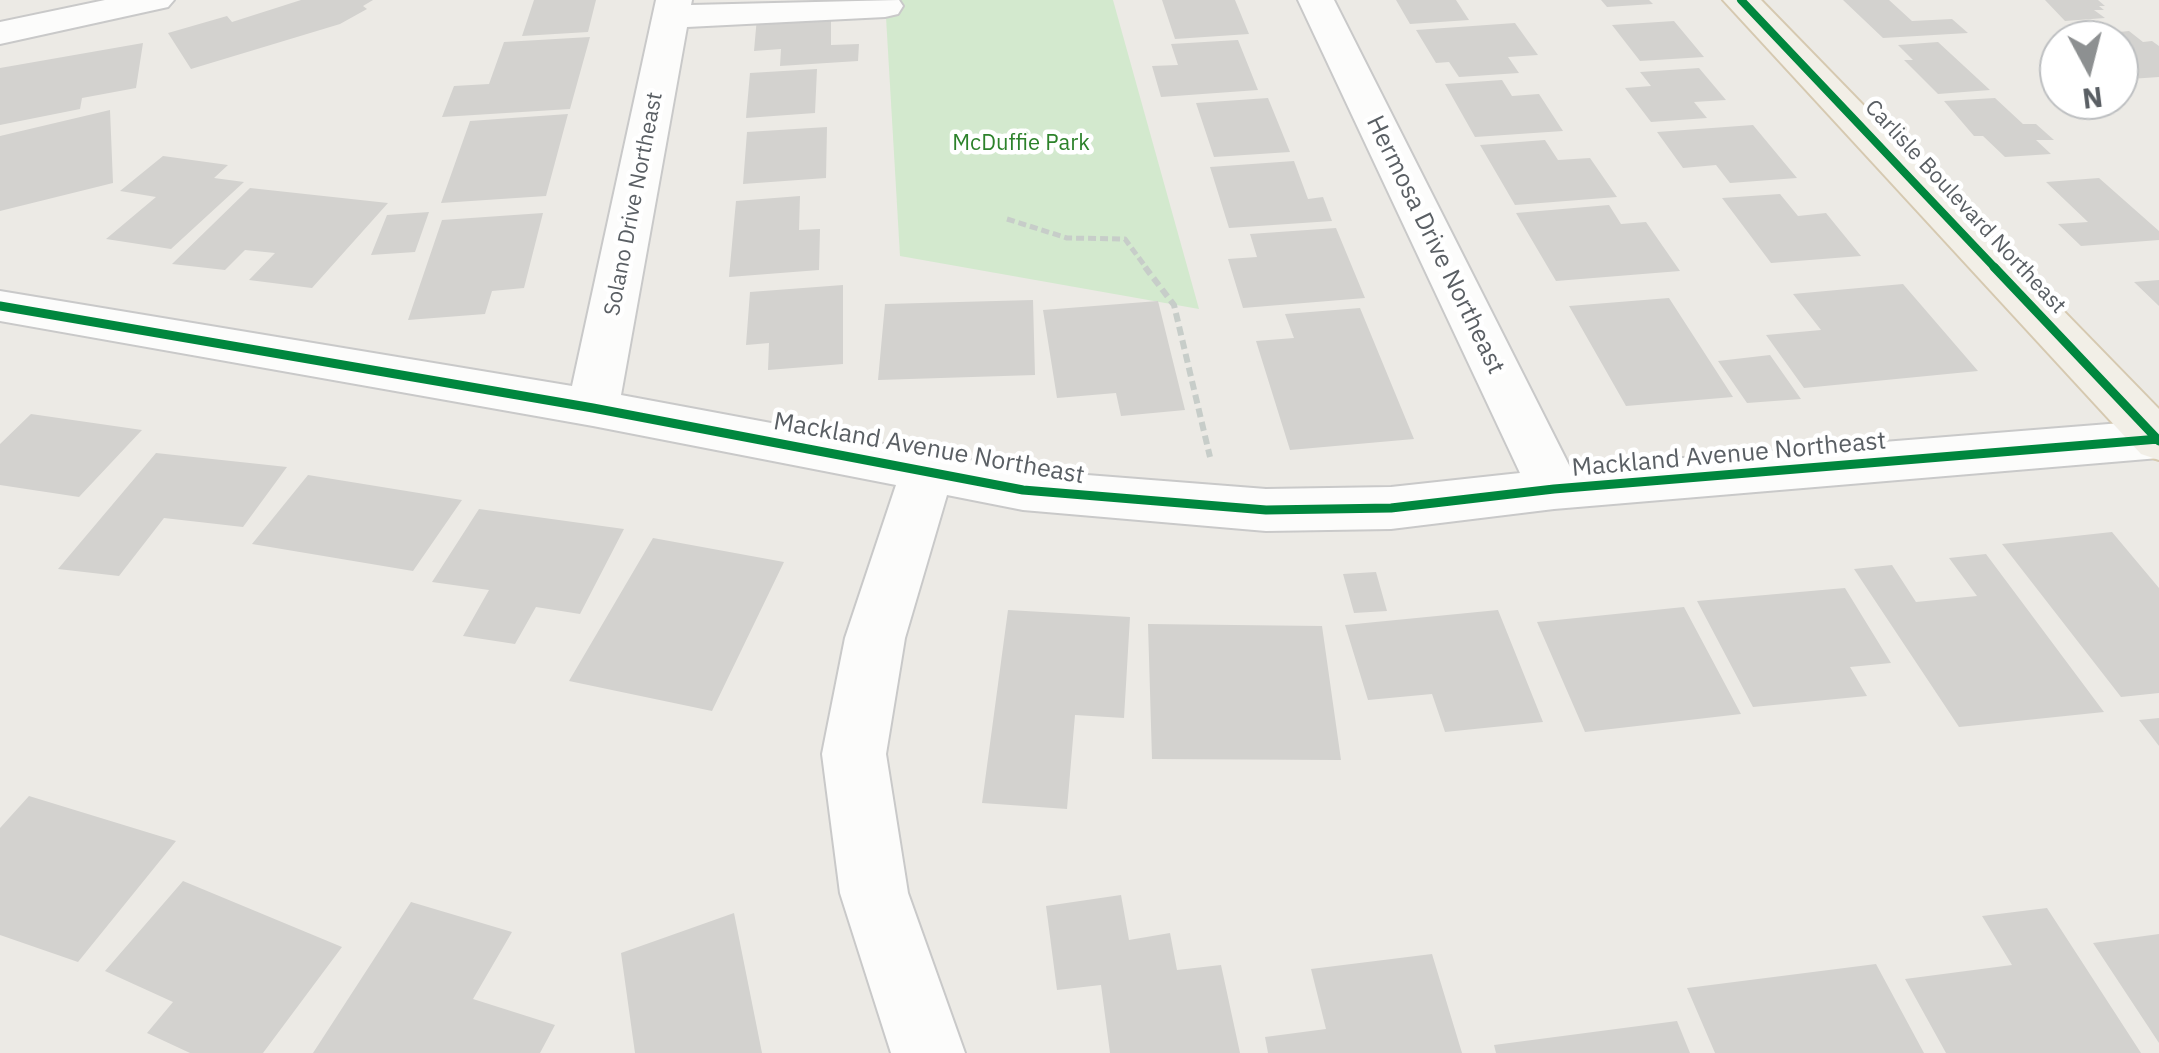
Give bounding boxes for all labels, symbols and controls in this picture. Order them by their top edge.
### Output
north arrow [2039,20,2139,120]
text: N [2080,79,2105,118]
street label: Solano Drive Northeast [599,90,669,318]
street label: Carlisle Boulevard Northeast [1859,95,2071,319]
street label: Hermosa Drive Northeast [1359,111,1511,379]
park label: McDuffie Park [952,131,1090,157]
street label: Mackland Avenue Northeast [771,407,1087,491]
street label: Mackland Avenue Northeast [1571,426,1887,484]

